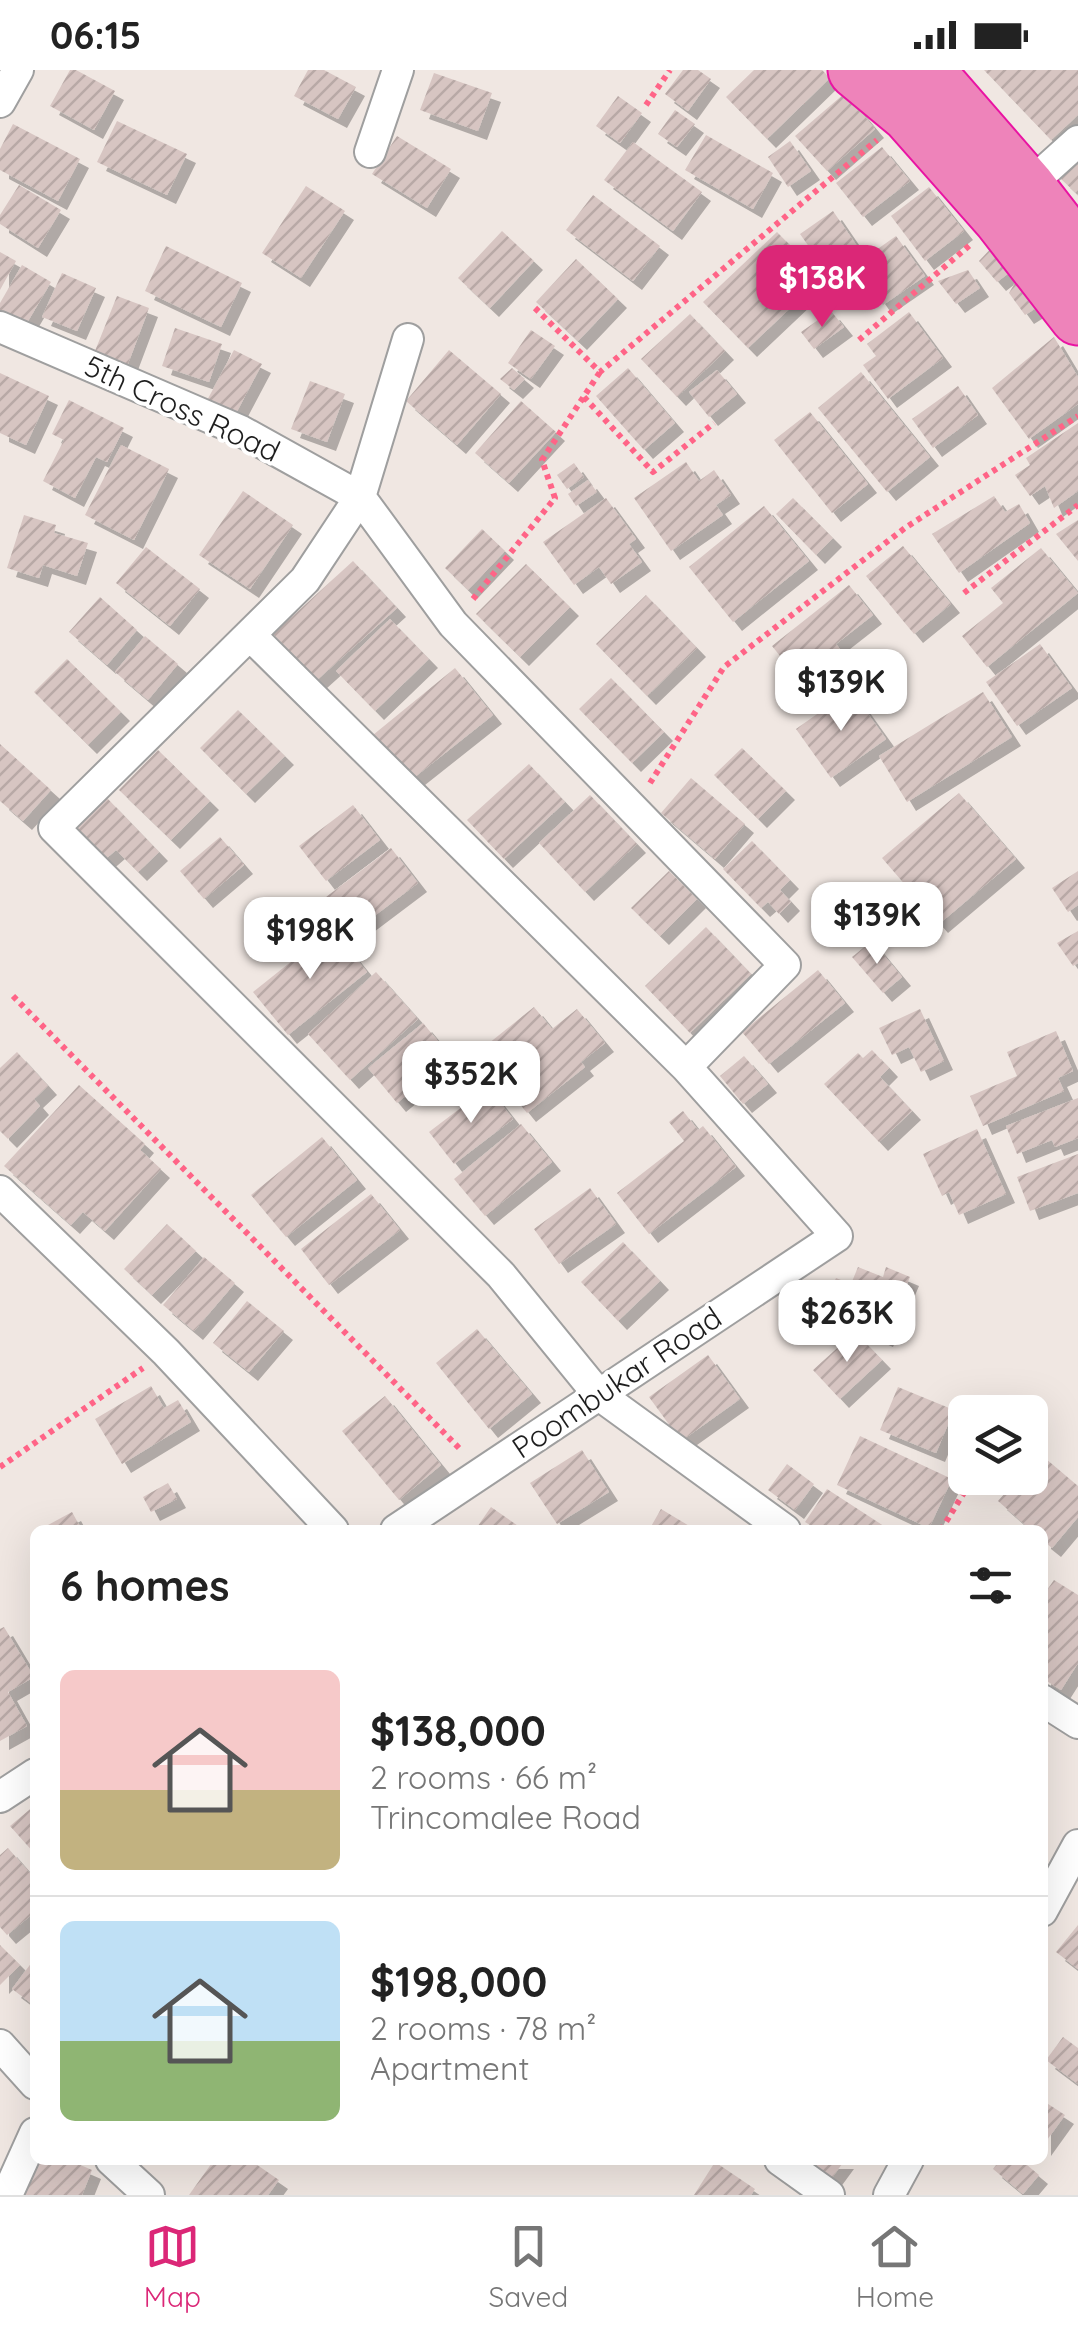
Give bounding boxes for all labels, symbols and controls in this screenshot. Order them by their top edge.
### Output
text: 06:15 [50,11,141,59]
pin: $138K [752,245,892,330]
text: $138K [778,257,866,297]
street label: 5th Cross Road [79,346,286,470]
pin: $139K [771,649,911,734]
text: $139K [797,661,885,701]
pin: $139K [807,882,947,967]
text: $139K [833,894,921,934]
pin: $198K [240,897,380,982]
text: $198K [266,909,354,949]
pin: $352K [401,1041,541,1126]
text: $352K [424,1053,518,1093]
pin: $263K [777,1280,917,1365]
text: $263K [800,1292,894,1332]
street label: Poombukar Road [504,1298,729,1466]
map controls [948,1395,1048,1495]
button: layers [948,1395,1048,1495]
icon: filters [963,1558,1018,1613]
text: 6 homes [60,1559,230,1612]
text: $138,000 [370,1704,546,1757]
icon: home [140,1710,260,1830]
text: 2 rooms · 66 m² [370,1757,597,1797]
text: Trincomalee Road [370,1797,641,1837]
text: $198,000 [370,1955,547,2008]
icon: home [140,1961,260,2081]
text: 2 rooms · 78 m² [370,2008,596,2048]
text: Apartment [370,2048,529,2088]
tab: Map [144,2219,201,2314]
tab: Saved [488,2219,568,2314]
tab: Home [856,2219,934,2314]

